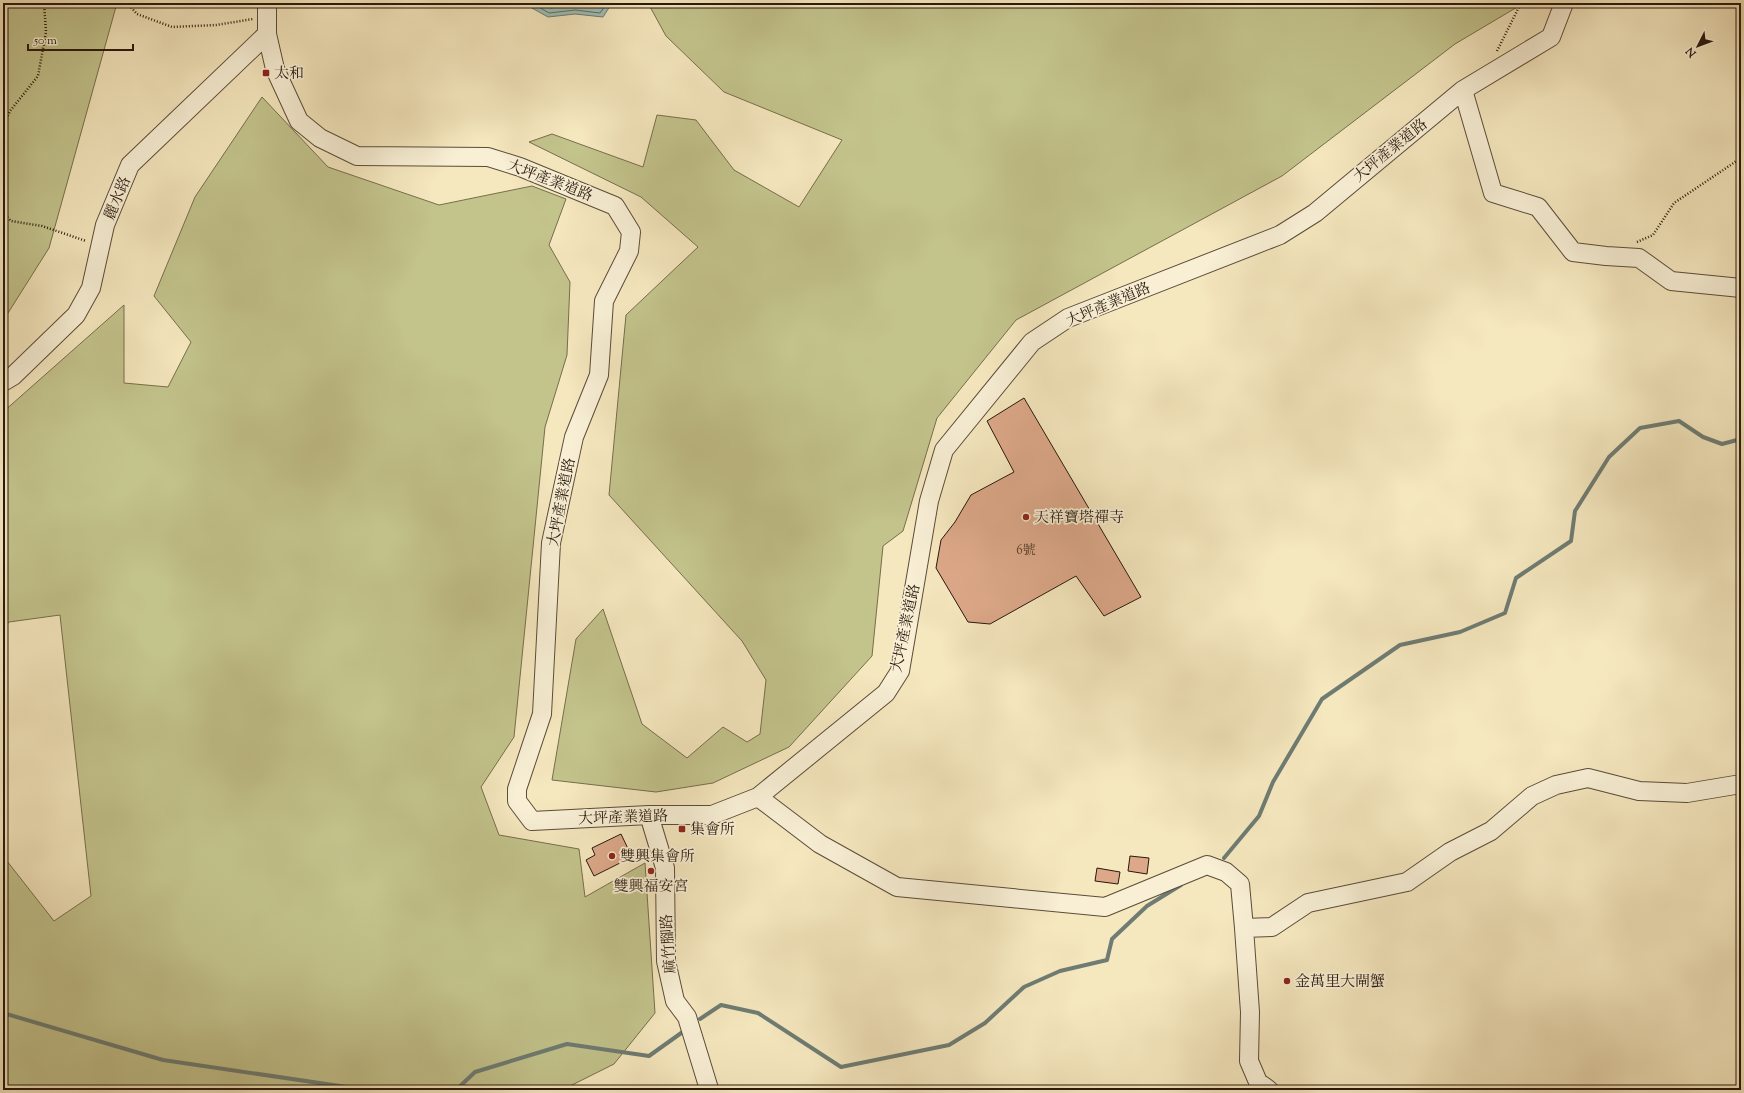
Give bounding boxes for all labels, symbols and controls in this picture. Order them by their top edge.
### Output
scale bar [28,26,133,52]
north arrow [1678,26,1718,66]
text: 50 m [33,32,57,50]
text: N [1682,43,1701,61]
place label: 太和 [274,64,304,85]
marker: 太和 [261,68,271,78]
street label: 大坪產業道路 [1349,115,1433,188]
street label: 大坪產業道路 [504,155,595,207]
street label: 麗水路 [100,174,137,223]
street label: 大坪產業道路 [1063,278,1154,333]
street label: 大坪產業道路 [544,456,581,548]
place label: 天祥寶塔禪寺 [1034,508,1124,529]
marker: 天祥寶塔禪寺 [1021,512,1031,522]
house number: 6號 [1016,542,1036,560]
street label: 大坪產業道路 [887,582,926,675]
street label: 大坪產業道路 [578,806,668,831]
place label: 集會所 [690,820,735,841]
marker: 集會所 [677,824,687,834]
place label: 雙興集會所 [620,847,695,868]
marker: 雙興集會所 [607,851,617,861]
marker: 雙興福安宮 [646,866,656,876]
place label: 雙興福安宮 [613,877,689,898]
street label: 麻竹腳路 [657,913,682,975]
place label: 金萬里大閘蟹 [1295,972,1385,993]
marker: 金萬里大閘蟹 [1282,976,1292,986]

